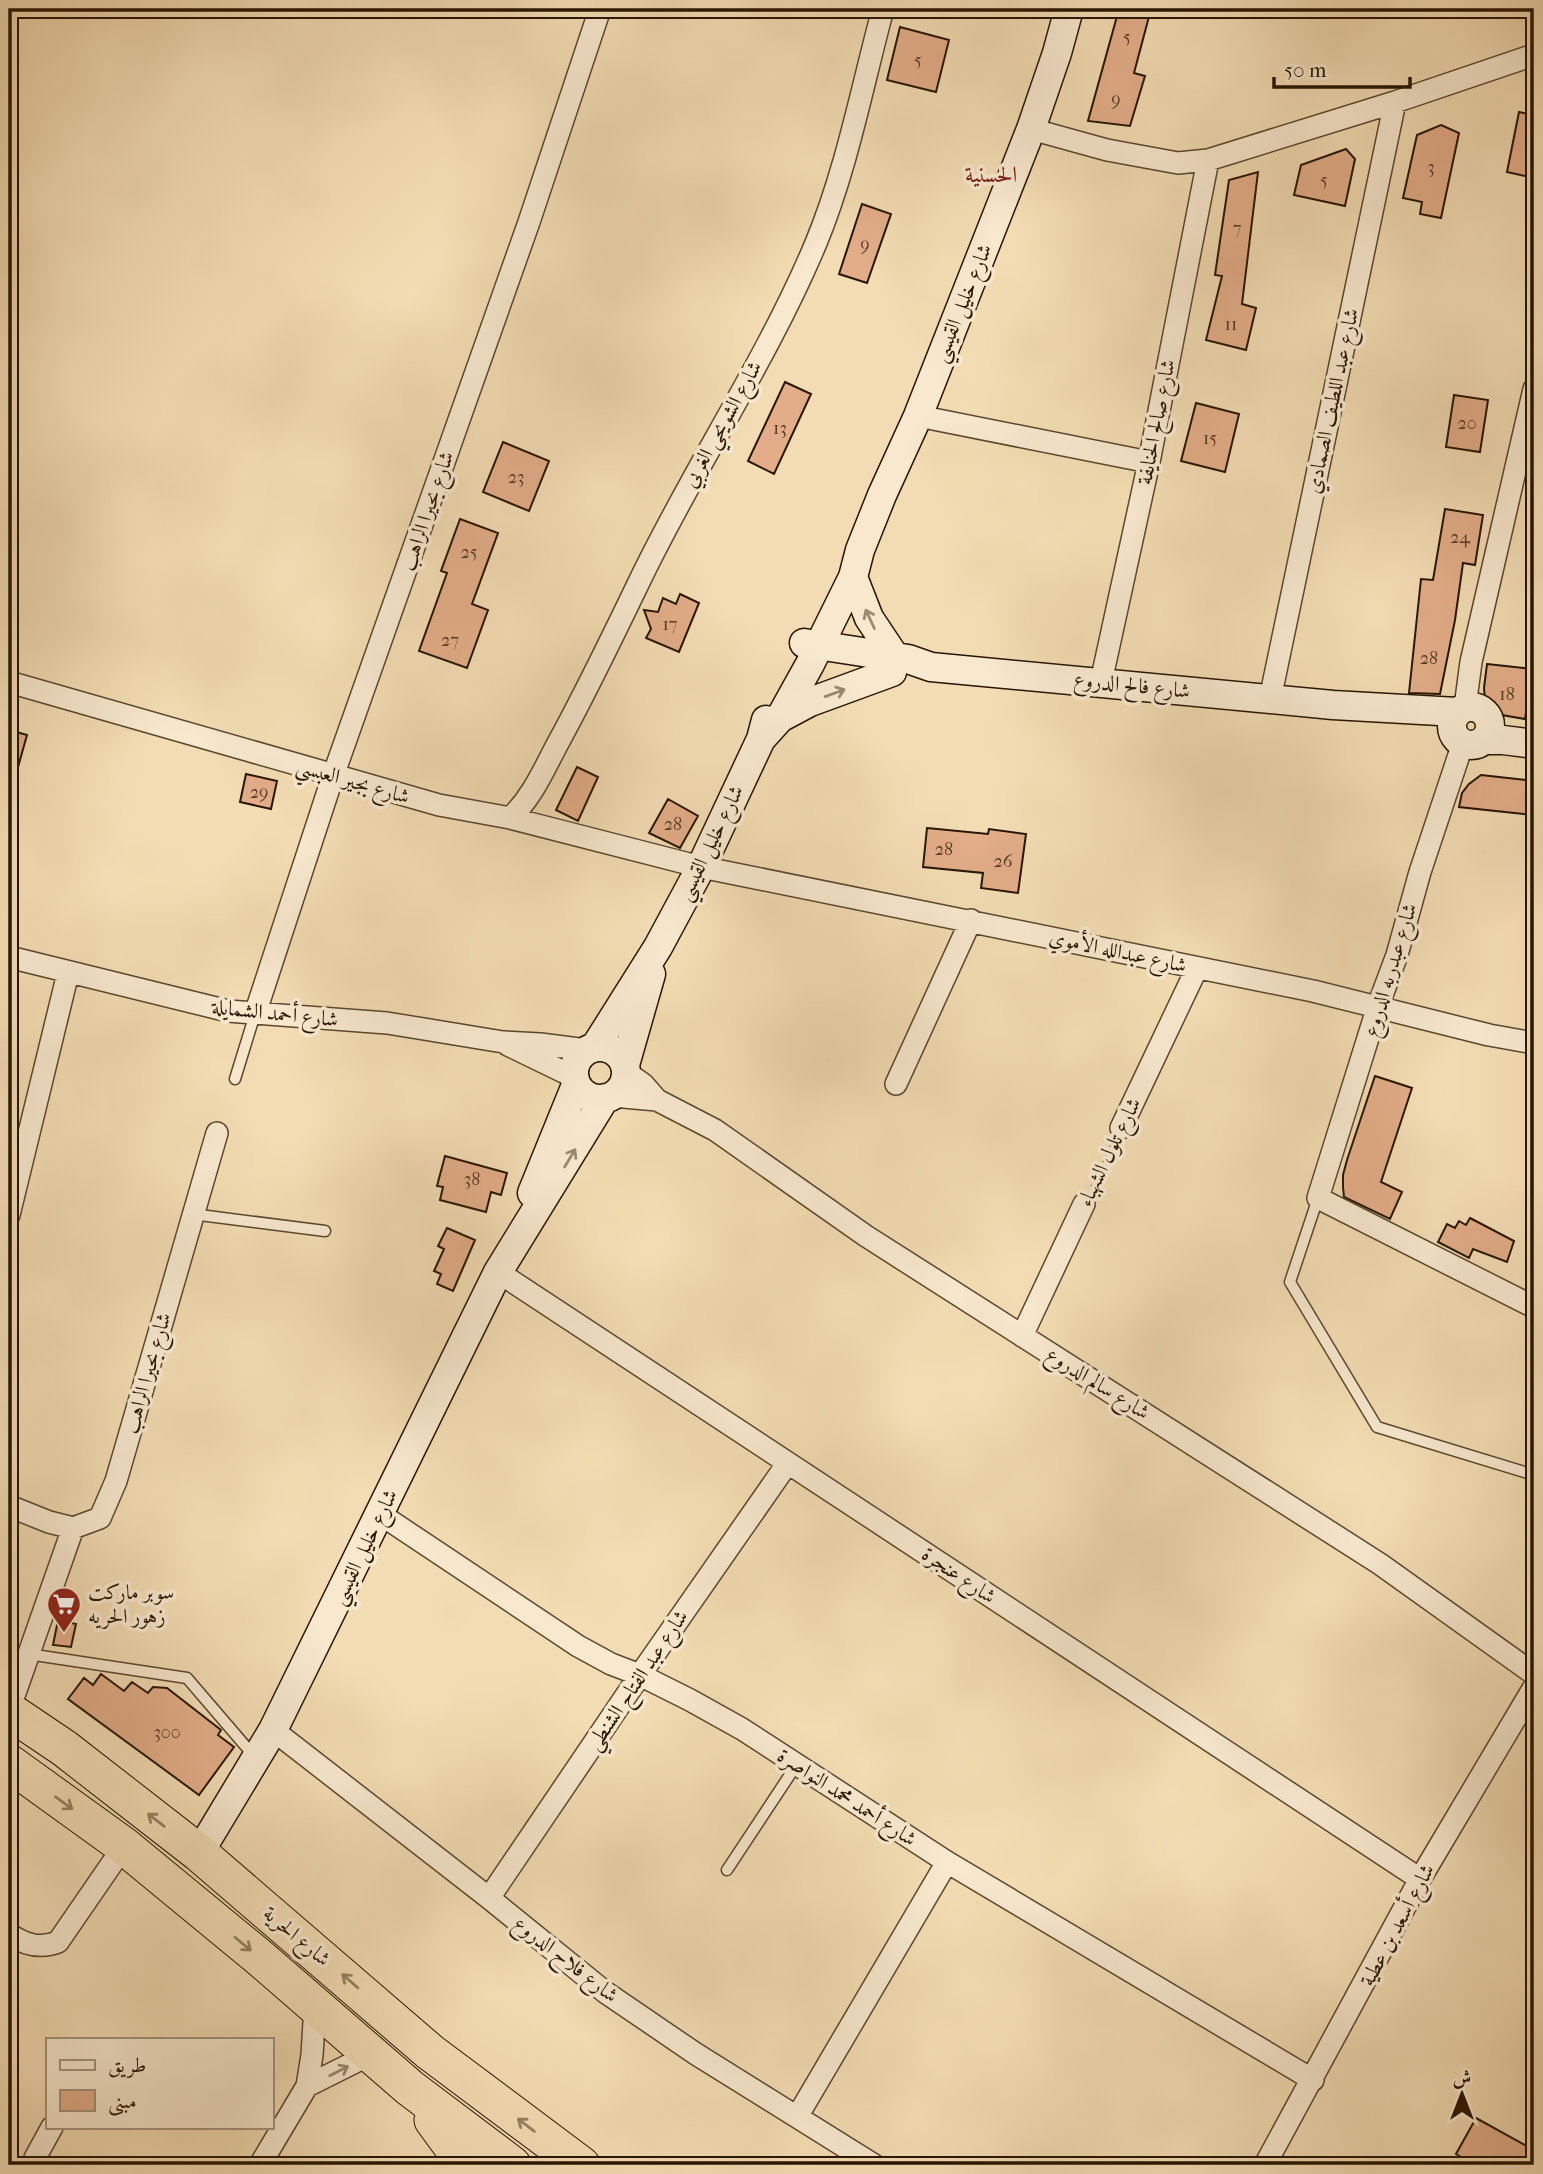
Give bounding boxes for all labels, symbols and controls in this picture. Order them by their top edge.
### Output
house number: 5 [1123,27,1131,48]
scale bar [1274,46,1410,90]
house number: 5 [914,50,922,71]
text: 50 m [1284,58,1327,82]
house number: 9 [1111,89,1121,110]
house number: 3 [1427,157,1435,178]
district label: الحسنية [965,161,1017,188]
house number: 5 [1320,170,1328,191]
house number: 7 [1233,218,1242,239]
house number: 9 [860,234,870,255]
street label: شارع خليل القيسي [927,240,1004,369]
street label: شارع عبد اللطيف الصمادي [1301,306,1369,497]
house number: 11 [1225,314,1237,335]
street label: شارع الشويحي الغربي [677,357,774,495]
street label: شارع صالح الحنايفة [1132,357,1186,488]
house number: 20 [1457,413,1477,434]
house number: 13 [773,418,787,439]
house number: 15 [1203,428,1217,449]
street label: شارع بحيرا الراهب [395,448,464,576]
house number: 23 [508,467,524,488]
house number: 24 [1450,527,1470,548]
house number: 25 [460,542,478,563]
one-way arrow [863,609,877,630]
house number: 17 [662,614,678,635]
house number: 27 [441,630,459,651]
house number: 28 [1420,648,1438,669]
street label: شارع فالح الدروع [1072,667,1191,709]
house number: 18 [1499,684,1515,705]
one-way arrow [824,685,846,698]
street label: شارع بجير العبسي [291,753,412,816]
street label: شارع خليل القيسي [672,781,756,908]
house number: 29 [250,782,268,803]
house number: 28 [664,814,682,835]
house number: 28 [935,839,953,860]
house number: 26 [993,851,1013,872]
street label: شارع عبدربه الدروع [1358,900,1427,1041]
street label: شارع عبدالله الأموي [1046,922,1190,983]
street label: شارع أحمد الشمايلة [209,991,340,1038]
street label: شارع تلول الشهباء [1072,1094,1151,1213]
one-way arrow [563,1149,577,1169]
house number: 38 [464,1169,480,1190]
street label: شارع بحيرا الراهب [118,1310,181,1438]
street label: شارع سالم الدروع [1039,1342,1154,1429]
street label: شارع خليل القيسي [326,1485,410,1612]
street label: شارع عنجرة [914,1542,1000,1613]
place label: سوبر ماركت زهور الحريه [88,1580,174,1629]
supermarket icon: سوبر ماركت زهور الحريه [45,1585,83,1634]
street label: شارع عبد الفتاح الشنطي [581,1605,699,1759]
house number: 300 [153,1722,181,1743]
street label: شارع أحمد محمد النواصرة [770,1741,923,1856]
one-way arrow [54,1796,73,1810]
one-way arrow [148,1812,166,1827]
street label: شارع أسعد بن عطية [1352,1858,1445,1993]
street label: شارع الحرية [255,1901,336,1976]
street label: شارع فلاح الدروع [505,1911,623,2013]
one-way arrow [233,1936,251,1952]
one-way arrow [341,1973,359,1989]
legend [46,2038,273,2128]
text: طريق [108,2053,146,2078]
north arrow [1428,2058,1498,2128]
one-way arrow [328,2063,349,2077]
text: ش [1453,2067,1471,2089]
text: مبنى [108,2089,137,2116]
one-way arrow [517,2117,536,2132]

